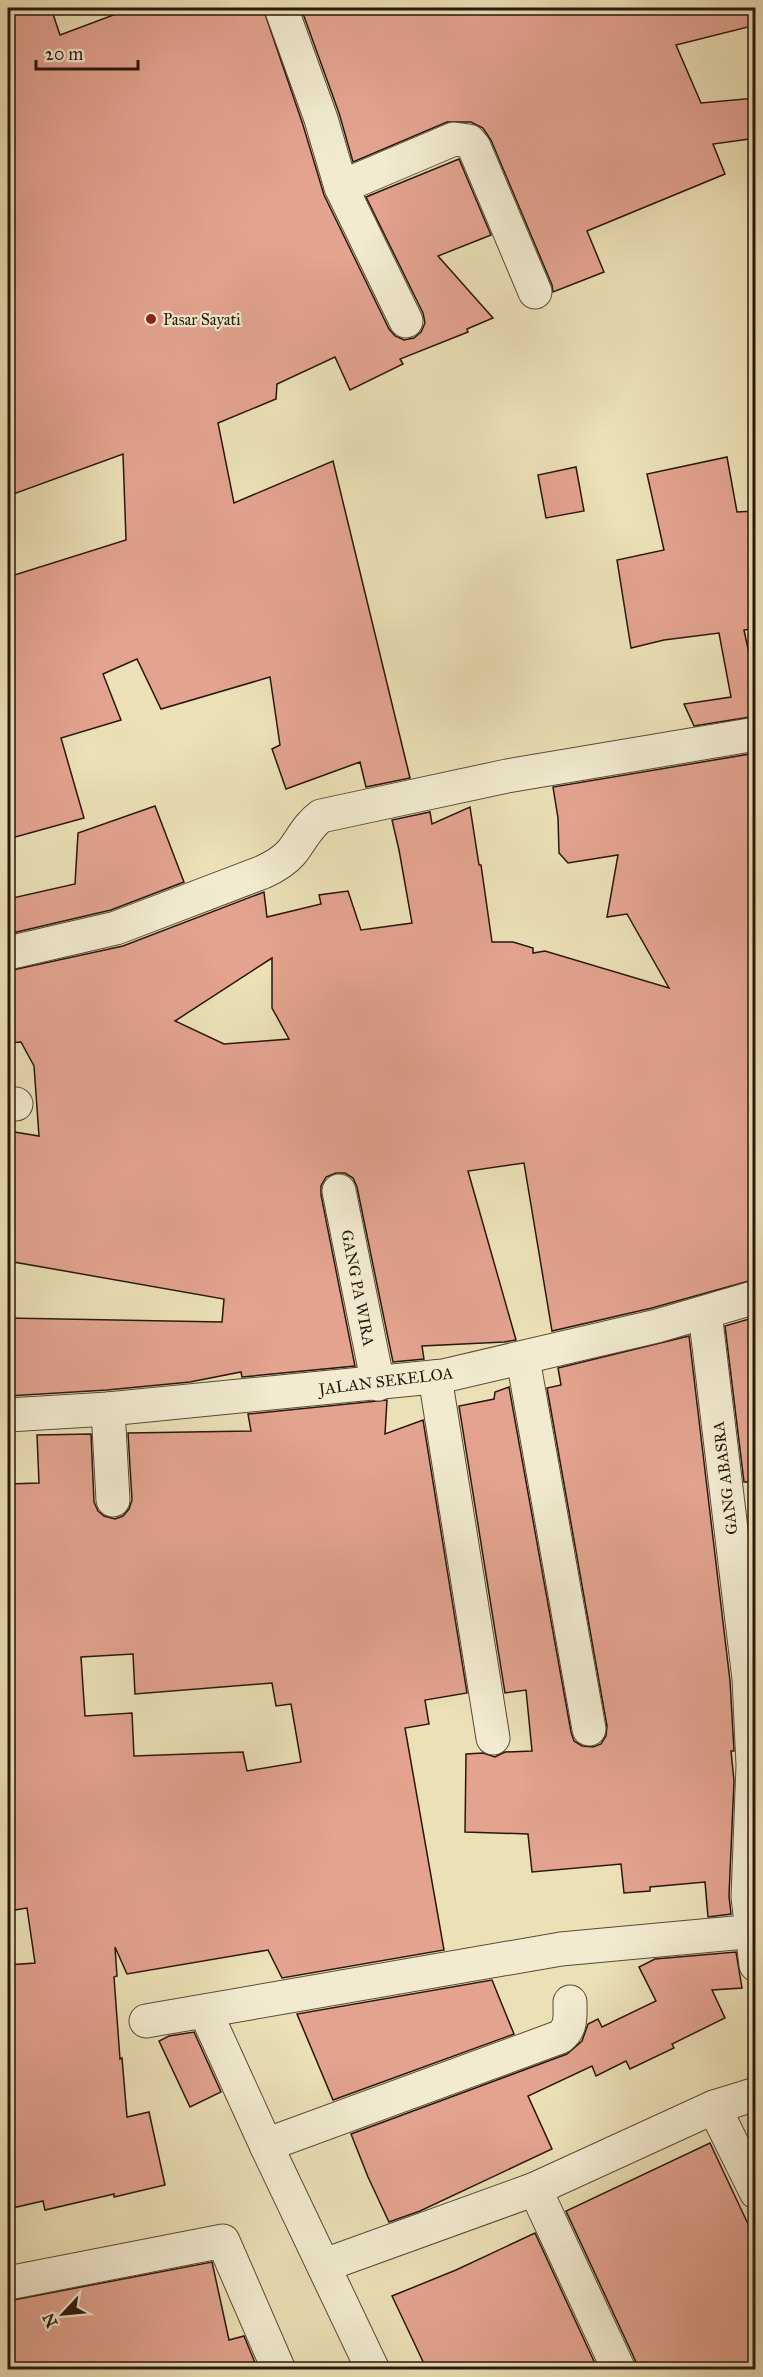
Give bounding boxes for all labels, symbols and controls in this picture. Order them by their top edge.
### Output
scale bar [36,33,138,71]
text: 20 m [45,43,83,65]
place label: Pasar Sayati [163,310,241,329]
marker: Pasar Sayati [144,312,158,326]
street label: GANG PA WIRA [337,1228,379,1348]
street label: JALAN SEKELOA [316,1363,455,1400]
street label: GANG ABASRA [709,1420,741,1536]
north arrow [33,2284,93,2344]
text: N [38,2310,61,2331]

